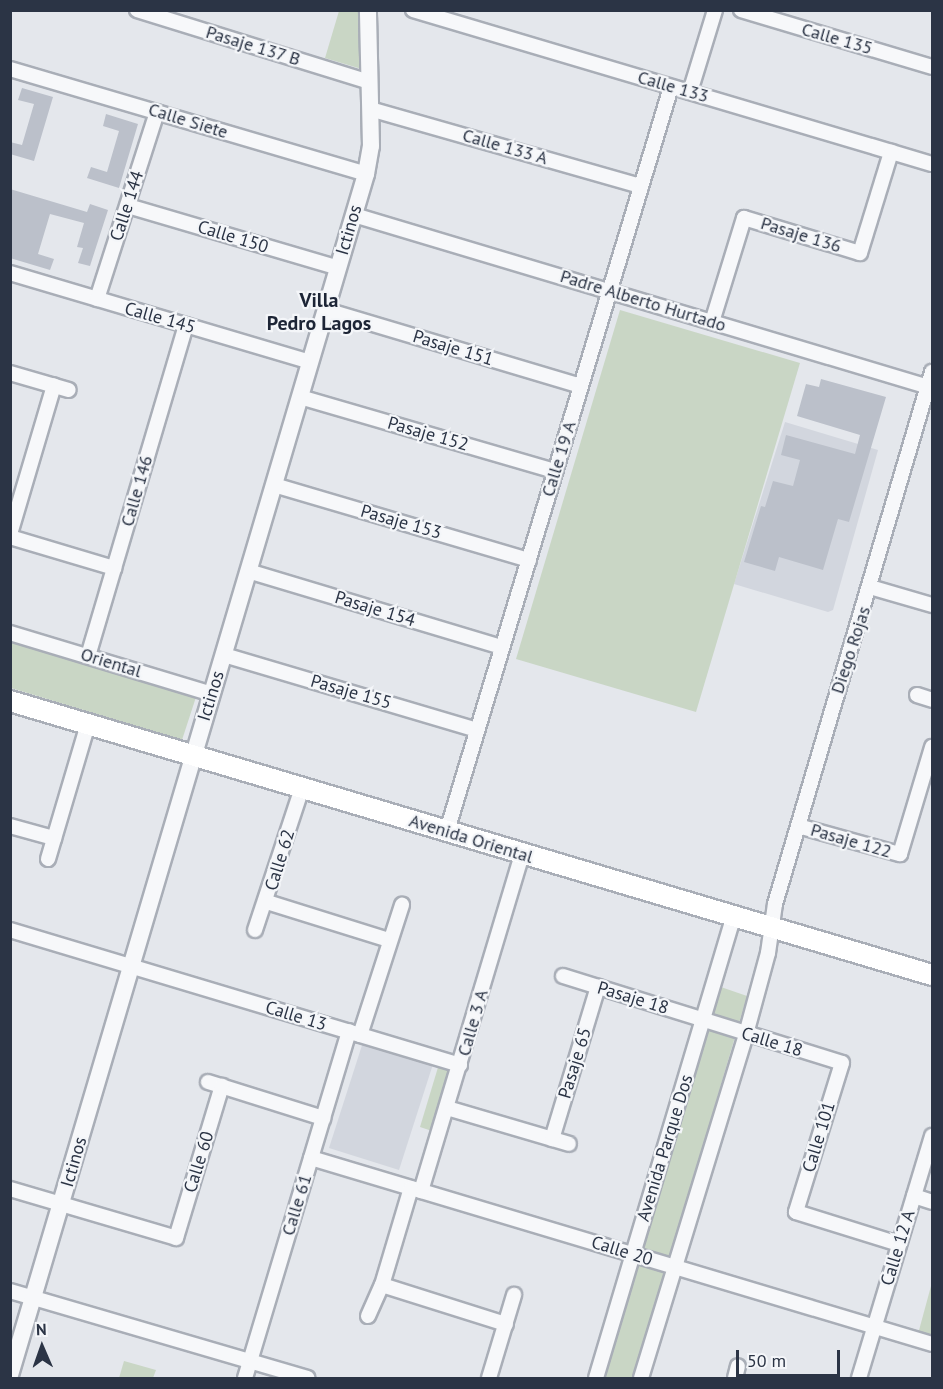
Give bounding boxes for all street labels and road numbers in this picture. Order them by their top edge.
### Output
street label: Calle 135 [799,19,875,59]
street label: Pasaje 137 B [203,21,303,71]
street label: Calle 133 [635,67,711,107]
street label: Calle Siete [146,99,230,143]
street label: Calle 133 A [460,124,550,170]
street label: Calle 144 [105,168,149,244]
street label: Ictinos [332,202,366,258]
street label: Pasaje 136 [758,213,844,257]
street label: Calle 150 [195,216,271,258]
street label: Padre Alberto Hurtado [557,265,729,337]
street label: Calle 145 [122,298,198,338]
street label: Pasaje 151 [410,326,496,370]
street label: Pasaje 152 [385,412,471,456]
street label: Calle 19 A [537,418,581,500]
street label: Calle 146 [117,453,157,529]
street label: Pasaje 153 [358,500,444,544]
street label: Pasaje 154 [332,587,418,631]
street label: Diego Rojas [827,604,875,696]
street label: Oriental [78,644,144,682]
street label: Ictinos [193,668,229,724]
street label: Pasaje 155 [308,670,394,714]
street label: Avenida Oriental [407,810,535,868]
street label: Pasaje 122 [808,819,894,863]
street label: Calle 62 [260,827,300,893]
street label: Pasaje 18 [595,977,671,1019]
street label: Calle 3 A [453,987,493,1059]
street label: Calle 13 [263,996,329,1036]
street label: Calle 18 [739,1022,805,1062]
street label: Pasaje 65 [554,1025,596,1101]
street label: Avenida Parque Dos [632,1072,698,1224]
street label: Calle 101 [798,1099,840,1175]
street label: Calle 60 [179,1129,219,1195]
street label: Ictinos [57,1134,91,1190]
street label: Calle 61 [277,1172,317,1238]
street label: Calle 12 A [876,1207,920,1289]
street label: Calle 20 [589,1231,655,1271]

